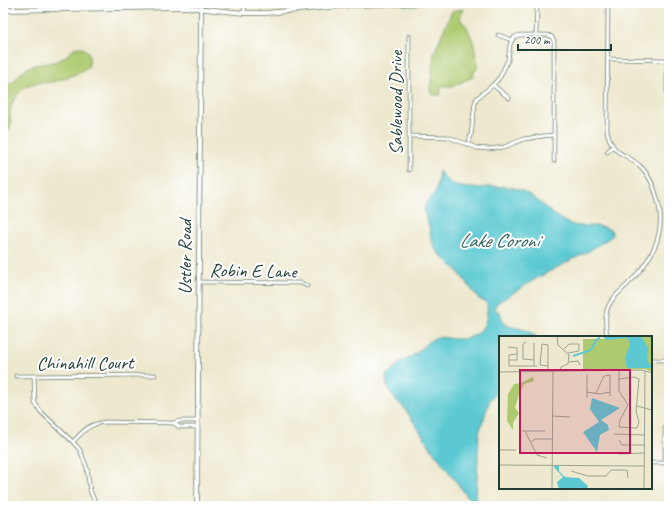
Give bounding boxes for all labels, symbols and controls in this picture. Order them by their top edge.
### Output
scale bar [518,26,611,52]
text: 200 m [524,32,551,48]
street label: Sablewood Drive [384,49,408,155]
street label: Ustler Road [173,216,197,294]
water label: Lake Coroni [459,228,544,253]
street label: Robin E Lane [209,258,298,284]
inset map [499,336,652,489]
street label: Chinahill Court [37,351,135,375]

